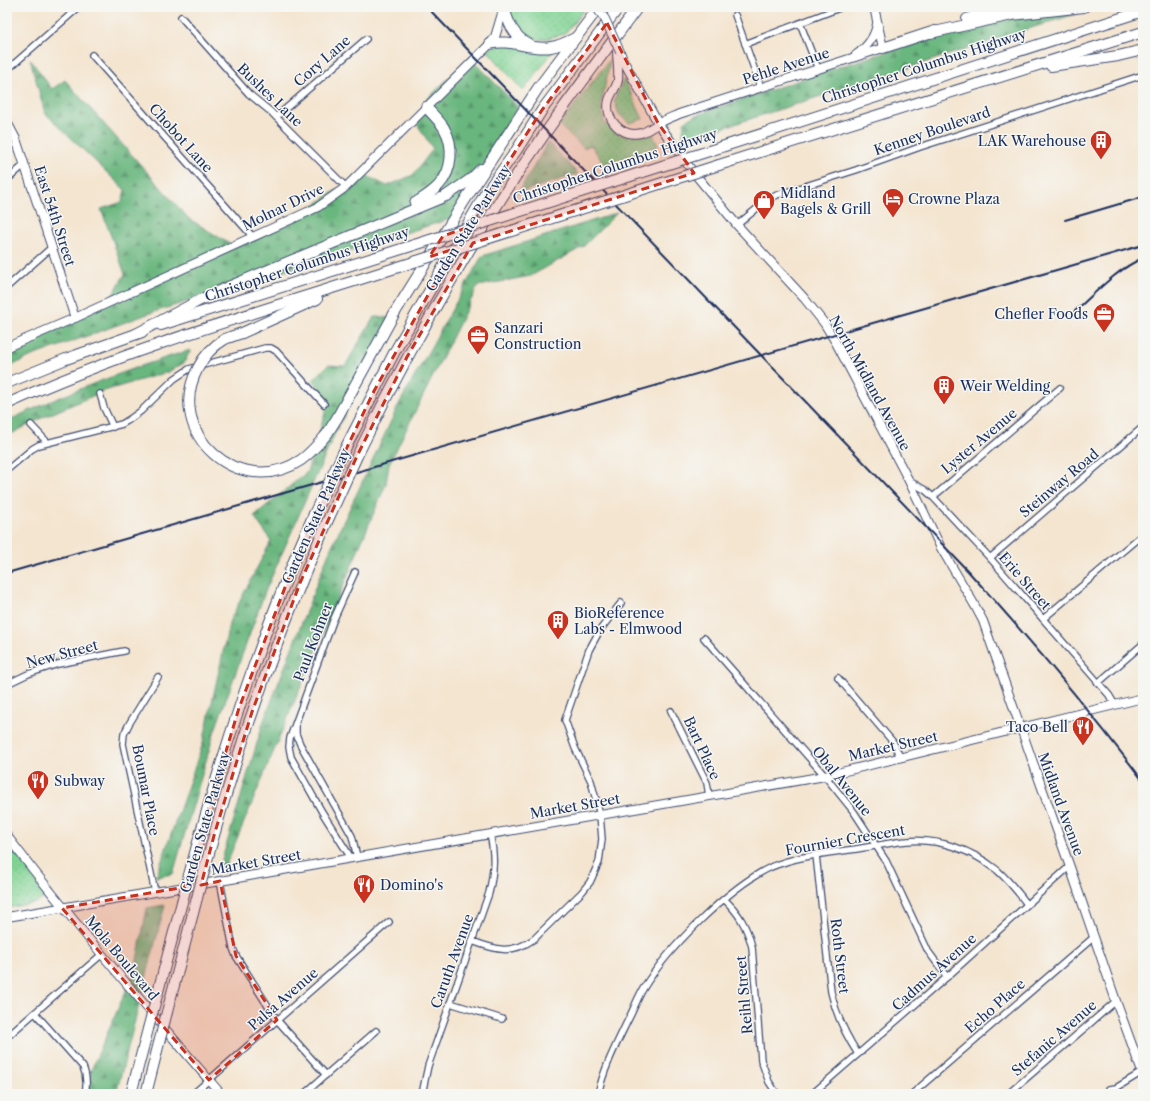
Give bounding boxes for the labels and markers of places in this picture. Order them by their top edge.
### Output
building icon: LAK Warehouse [1088,128,1114,161]
place label: LAK Warehouse [978,132,1086,150]
place label: Midland Bagels & Grill [780,184,871,218]
hotel icon: Crowne Plaza [880,186,906,219]
shop icon: Midland Bagels & Grill [751,188,777,221]
place label: Crowne Plaza [908,190,1001,208]
office icon: Chefler Foods [1091,301,1117,334]
place label: Chefler Foods [994,305,1088,323]
place label: Sanzari Construction [494,319,582,353]
office icon: Sanzari Construction [465,323,491,356]
building icon: Weir Welding [931,373,957,406]
place label: Weir Welding [959,377,1051,395]
place label: BioReference Labs - Elmwood [574,604,683,638]
building icon: BioReference Labs - Elmwood [545,608,571,641]
restaurant icon: Taco Bell [1070,714,1096,747]
place label: Taco Bell [1006,718,1068,736]
restaurant icon: Subway [25,768,51,801]
place label: Subway [54,772,105,790]
restaurant icon: Domino's [351,872,377,905]
place label: Domino's [380,876,443,894]

